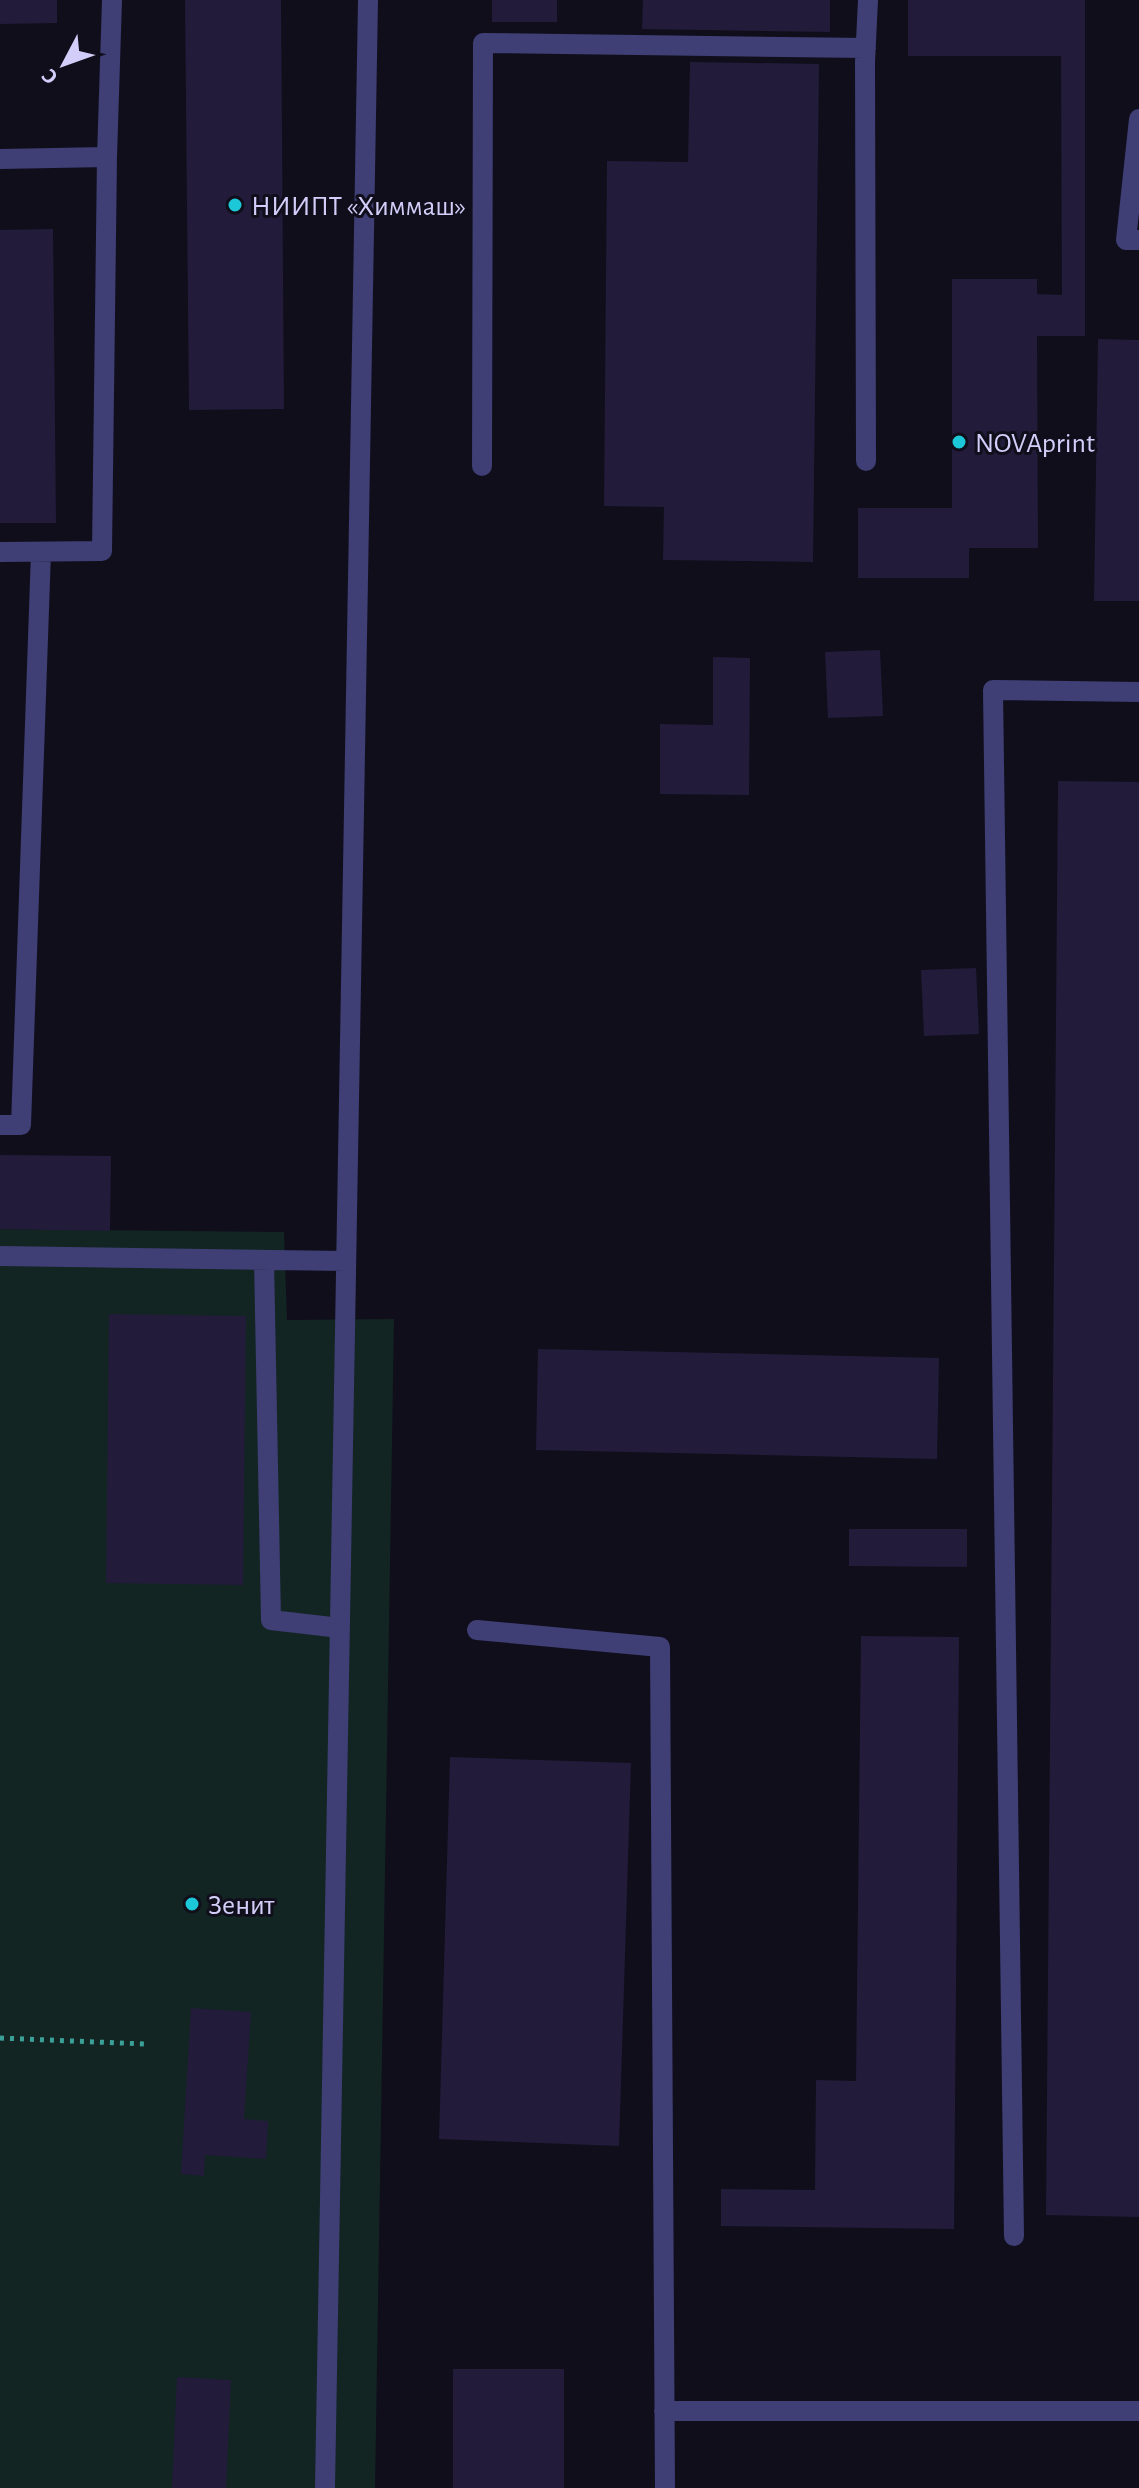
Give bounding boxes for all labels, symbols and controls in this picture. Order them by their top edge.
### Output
north arrow [24,24,104,104]
text: С [37,65,62,88]
place label: НИИПТ «Химмаш» [251,193,466,221]
marker: НИИПТ «Химмаш» [226,196,244,214]
place label: NOVAprint [975,430,1095,458]
marker: NOVAprint [950,433,968,451]
place label: Зенит [208,1892,275,1920]
marker: Зенит [183,1895,201,1913]

